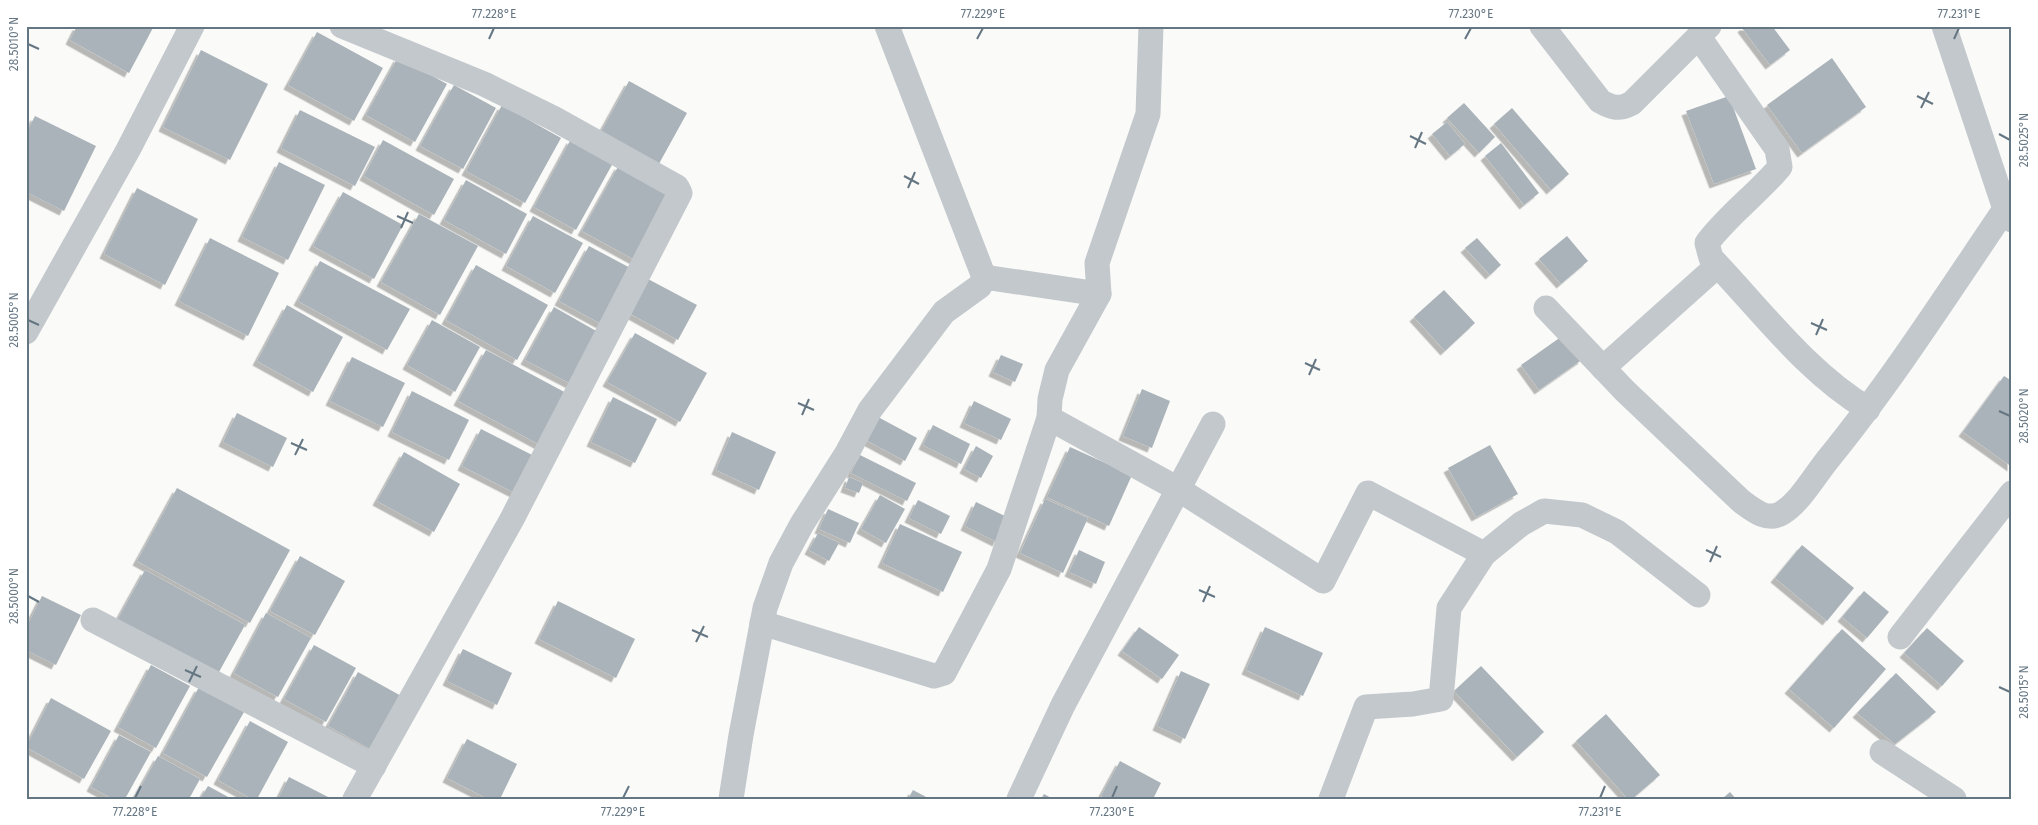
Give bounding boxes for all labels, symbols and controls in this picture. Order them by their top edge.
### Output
text: 77.228°E [472,7,516,21]
text: 77.229°E [961,7,1005,21]
text: 77.230°E [1449,7,1493,21]
text: 77.231°E [1938,7,1981,21]
text: 28.5010°N [7,17,21,71]
text: 28.5025°N [2017,113,2031,167]
text: 28.5005°N [7,292,21,348]
text: 28.5020°N [2017,388,2031,444]
text: 28.5000°N [7,568,21,624]
text: 28.5015°N [2017,665,2031,719]
text: 77.228°E [113,805,157,819]
text: 77.229°E [601,805,645,819]
text: 77.230°E [1090,805,1134,819]
text: 77.231°E [1579,805,1622,819]

